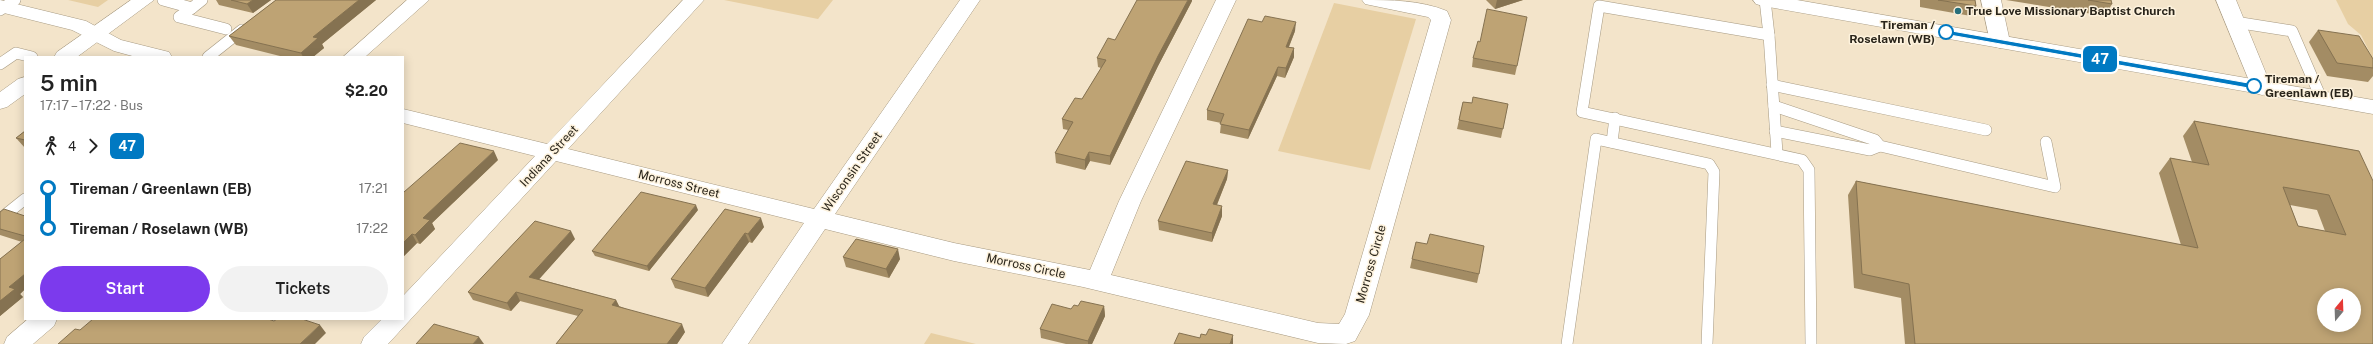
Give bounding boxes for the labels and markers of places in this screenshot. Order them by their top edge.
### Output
place label: True Love Missionary Baptist Church [1966,4,2175,18]
marker: True Love Missionary Baptist Church [1953,6,1963,16]
place label: Tireman / Roselawn (WB) [1849,18,1935,46]
marker: Tireman / Roselawn (WB) [1938,24,1954,40]
place label: Tireman / Greenlawn (EB) [2265,72,2354,100]
marker: Tireman / Greenlawn (EB) [2246,78,2262,94]

